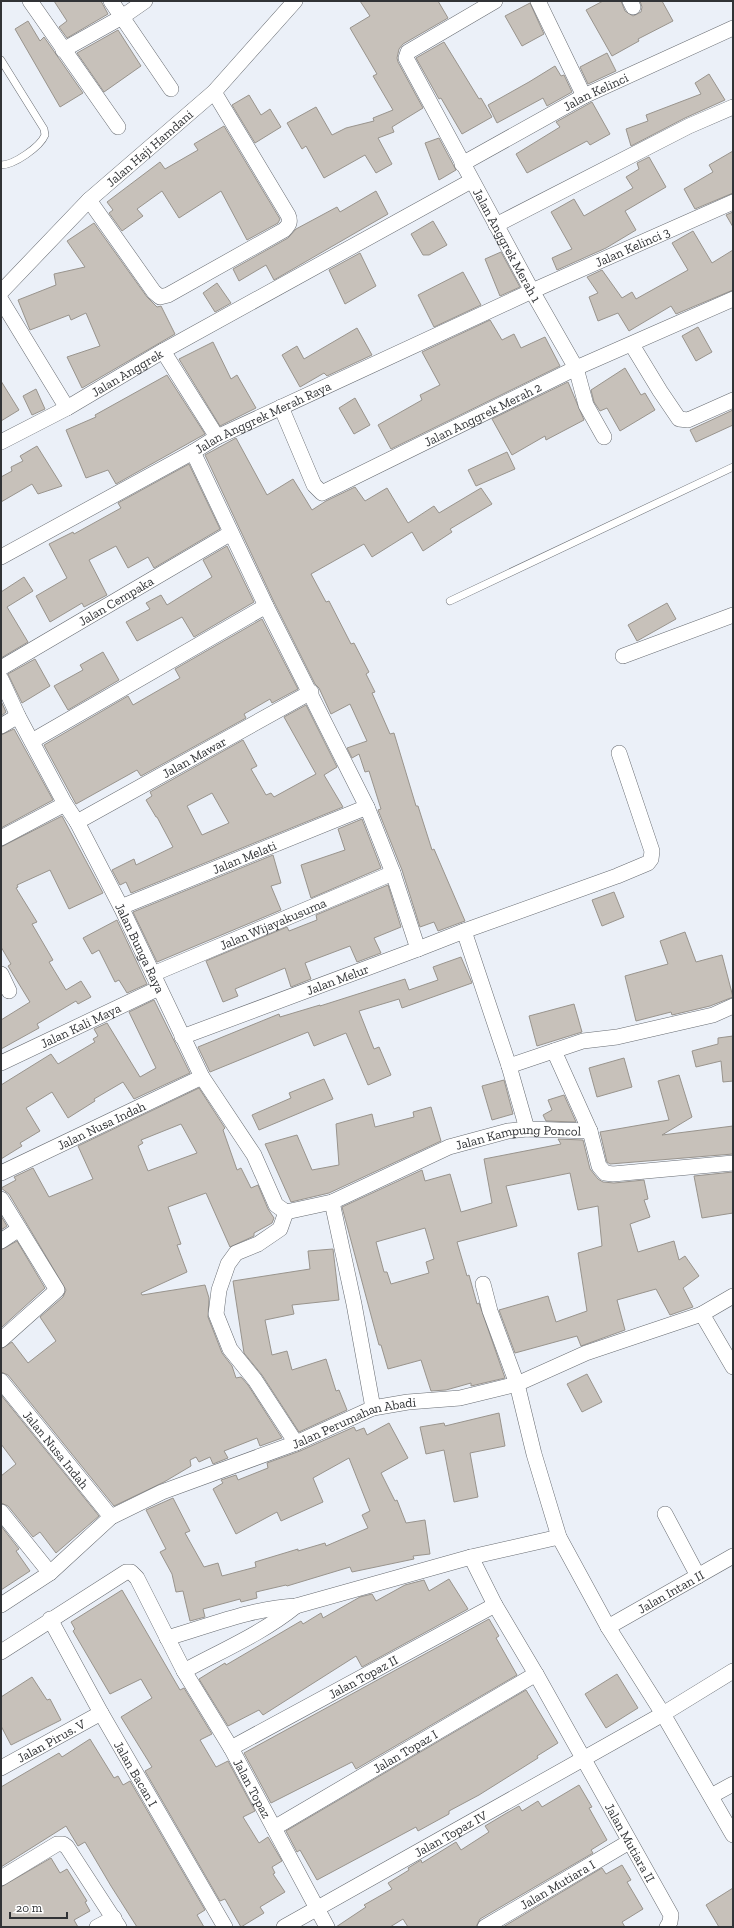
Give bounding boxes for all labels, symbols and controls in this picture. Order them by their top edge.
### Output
street label: Jalan Kelinci [561,70,631,114]
street label: Jalan Haji Hamdani [103,107,196,190]
street label: Jalan Anggrek Merah 1 [470,186,544,305]
street label: Jalan Kelinci 3 [593,224,672,270]
street label: Jalan Anggrek [89,346,166,400]
street label: Jalan Anggrek Merah Raya [192,378,334,457]
street label: Jalan Anggrek Merah 2 [422,379,544,450]
street label: Jalan Cempaka [76,573,157,629]
street label: Jalan Mawar [160,734,229,781]
street label: Jalan Melati [210,838,279,877]
street label: Jalan Wijayakusuma [218,895,329,953]
street label: Jalan Bunga Raya [112,900,168,996]
street label: Jalan Melur [304,961,371,998]
street label: Jalan Kali Maya [38,1000,124,1051]
street label: Jalan Nusa Indah [55,1098,149,1153]
street label: Jalan Kampung Poncol [454,1122,582,1153]
street label: Jalan Perumahan Abadi [290,1394,417,1452]
street label: Jalan Nusa Indah [20,1408,92,1492]
street label: Jalan Intan II [635,1567,707,1617]
street label: Jalan Topaz II [326,1652,400,1702]
street label: Jalan Pirus. V [15,1716,88,1766]
street label: Jalan Topaz I [370,1727,440,1776]
street label: Jalan Bacan I [111,1739,160,1809]
street label: Jalan Topaz [230,1756,274,1821]
street label: Jalan Mutiara II [602,1800,658,1885]
street label: Jalan Topaz IV [412,1807,490,1860]
street label: Jalan Mutiara I [518,1857,598,1913]
scale bar [10,1894,67,1920]
text: 20 m [16,1901,43,1915]

